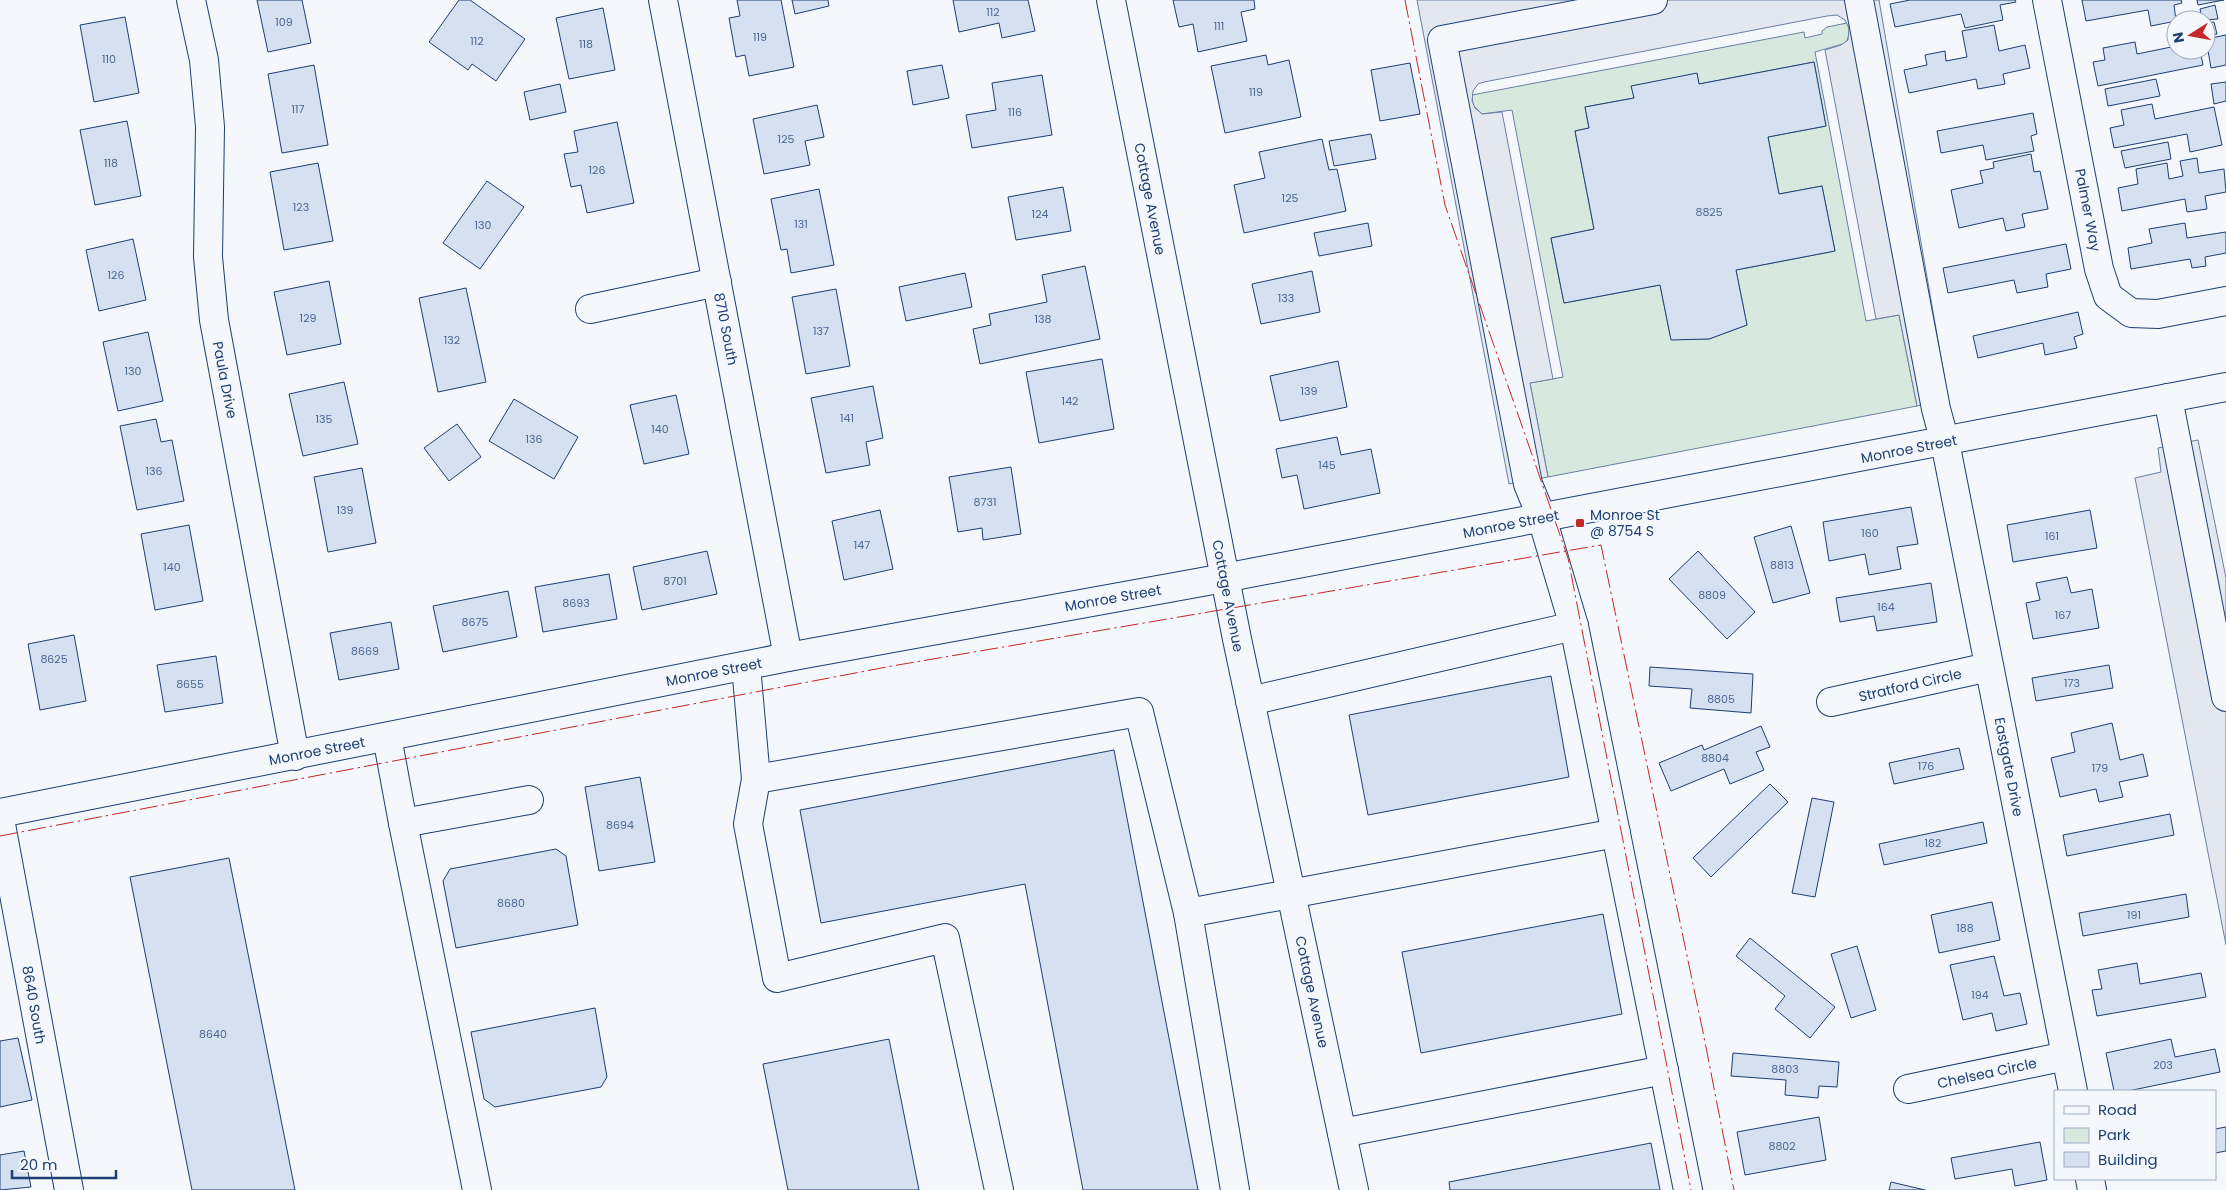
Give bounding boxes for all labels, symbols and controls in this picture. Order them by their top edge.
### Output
house number: 112 [986,4,1000,20]
north arrow [2166,10,2216,60]
house number: 109 [275,14,293,30]
house number: 111 [1214,18,1224,34]
house number: 119 [753,29,767,45]
text: N [2167,30,2189,45]
house number: 112 [470,33,484,49]
house number: 118 [579,36,593,52]
house number: 110 [102,51,116,67]
house number: 119 [1249,84,1263,100]
house number: 117 [291,101,305,117]
house number: 116 [1008,104,1022,120]
house number: 125 [778,131,794,147]
street label: Cottage Avenue [1129,141,1171,257]
house number: 118 [104,155,118,171]
house number: 126 [589,162,605,178]
street label: Palmer Way [2070,167,2106,253]
house number: 125 [1282,190,1298,206]
house number: 123 [293,199,309,215]
house number: 8825 [1695,204,1723,220]
house number: 124 [1032,206,1048,222]
house number: 131 [794,216,808,232]
house number: 130 [475,217,492,233]
house number: 126 [108,267,124,283]
house number: 133 [1278,290,1294,306]
street label: 8710 South [709,291,743,367]
house number: 129 [300,310,316,326]
house number: 138 [1035,311,1052,327]
house number: 137 [813,323,829,339]
house number: 132 [444,332,460,348]
street label: Paula Drive [208,340,242,421]
house number: 130 [125,363,142,379]
house number: 139 [1301,383,1318,399]
house number: 142 [1062,393,1078,409]
house number: 141 [840,410,854,426]
house number: 135 [316,411,333,427]
house number: 140 [651,421,669,437]
street label: Monroe Street [1859,430,1959,468]
house number: 136 [526,431,543,447]
house number: 145 [1318,457,1336,473]
house number: 136 [146,463,163,479]
house number: 8731 [974,494,996,510]
house number: 139 [337,502,354,518]
street label: Monroe Street [1461,505,1561,543]
place label: Monroe St @ 8754 S [1590,505,1660,541]
marker: Monroe St @ 8754 S [1574,517,1586,529]
house number: 160 [1861,525,1879,541]
house number: 161 [2045,528,2059,544]
house number: 147 [854,537,870,553]
street label: Cottage Avenue [1207,538,1249,654]
house number: 8813 [1770,557,1794,573]
house number: 140 [163,559,181,575]
house number: 8701 [663,573,687,589]
street label: Monroe Street [1063,580,1163,616]
house number: 8809 [1698,587,1726,603]
house number: 8693 [562,595,590,611]
house number: 164 [1877,599,1895,615]
house number: 167 [2055,607,2071,623]
house number: 8675 [462,614,489,630]
house number: 8669 [351,643,379,659]
house number: 8625 [40,651,68,667]
street label: Monroe Street [664,653,764,691]
street label: Stratford Circle [1857,663,1964,707]
house number: 173 [2064,675,2080,691]
house number: 8655 [176,676,204,692]
house number: 8805 [1707,691,1735,707]
street label: Eastgate Drive [1990,716,2028,819]
street label: Monroe Street [267,732,367,770]
house number: 8804 [1701,750,1729,766]
house number: 176 [1918,758,1934,774]
house number: 179 [2092,760,2108,776]
house number: 8694 [606,817,634,833]
house number: 182 [1925,835,1941,851]
house number: 8680 [497,895,525,911]
house number: 191 [2127,907,2141,923]
house number: 188 [1956,920,1974,936]
street label: Cottage Avenue [1290,934,1334,1050]
street label: 8640 South [17,964,51,1046]
house number: 194 [1971,987,1989,1003]
house number: 8640 [199,1026,227,1042]
street label: Chelsea Circle [1935,1053,2039,1093]
house number: 203 [2153,1057,2173,1073]
house number: 8803 [1771,1061,1799,1077]
legend [2054,1090,2216,1180]
text: Road [2098,1099,2137,1120]
text: Park [2098,1124,2130,1145]
house number: 8802 [1768,1138,1796,1154]
scale bar [12,1148,116,1180]
text: Building [2098,1149,2158,1170]
text: 20 m [20,1154,58,1175]

